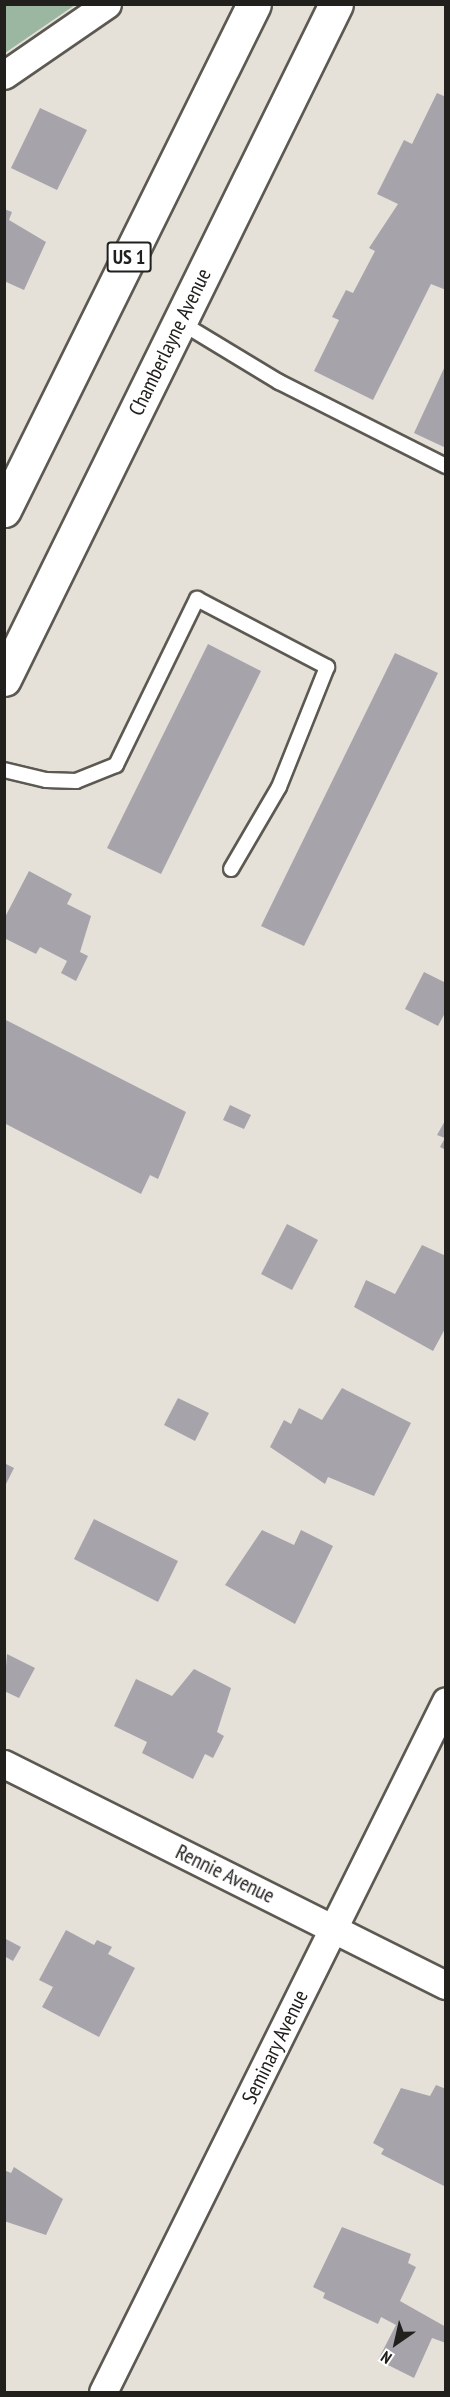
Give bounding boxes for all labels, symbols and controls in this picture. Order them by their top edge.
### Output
road number: US 1 [106,240,152,274]
street label: Chamberlayne Avenue [123,264,217,420]
street label: Rennie Avenue [171,1839,279,1909]
street label: Seminary Avenue [236,1985,314,2109]
north arrow [366,2313,426,2373]
text: N [377,2347,395,2369]

